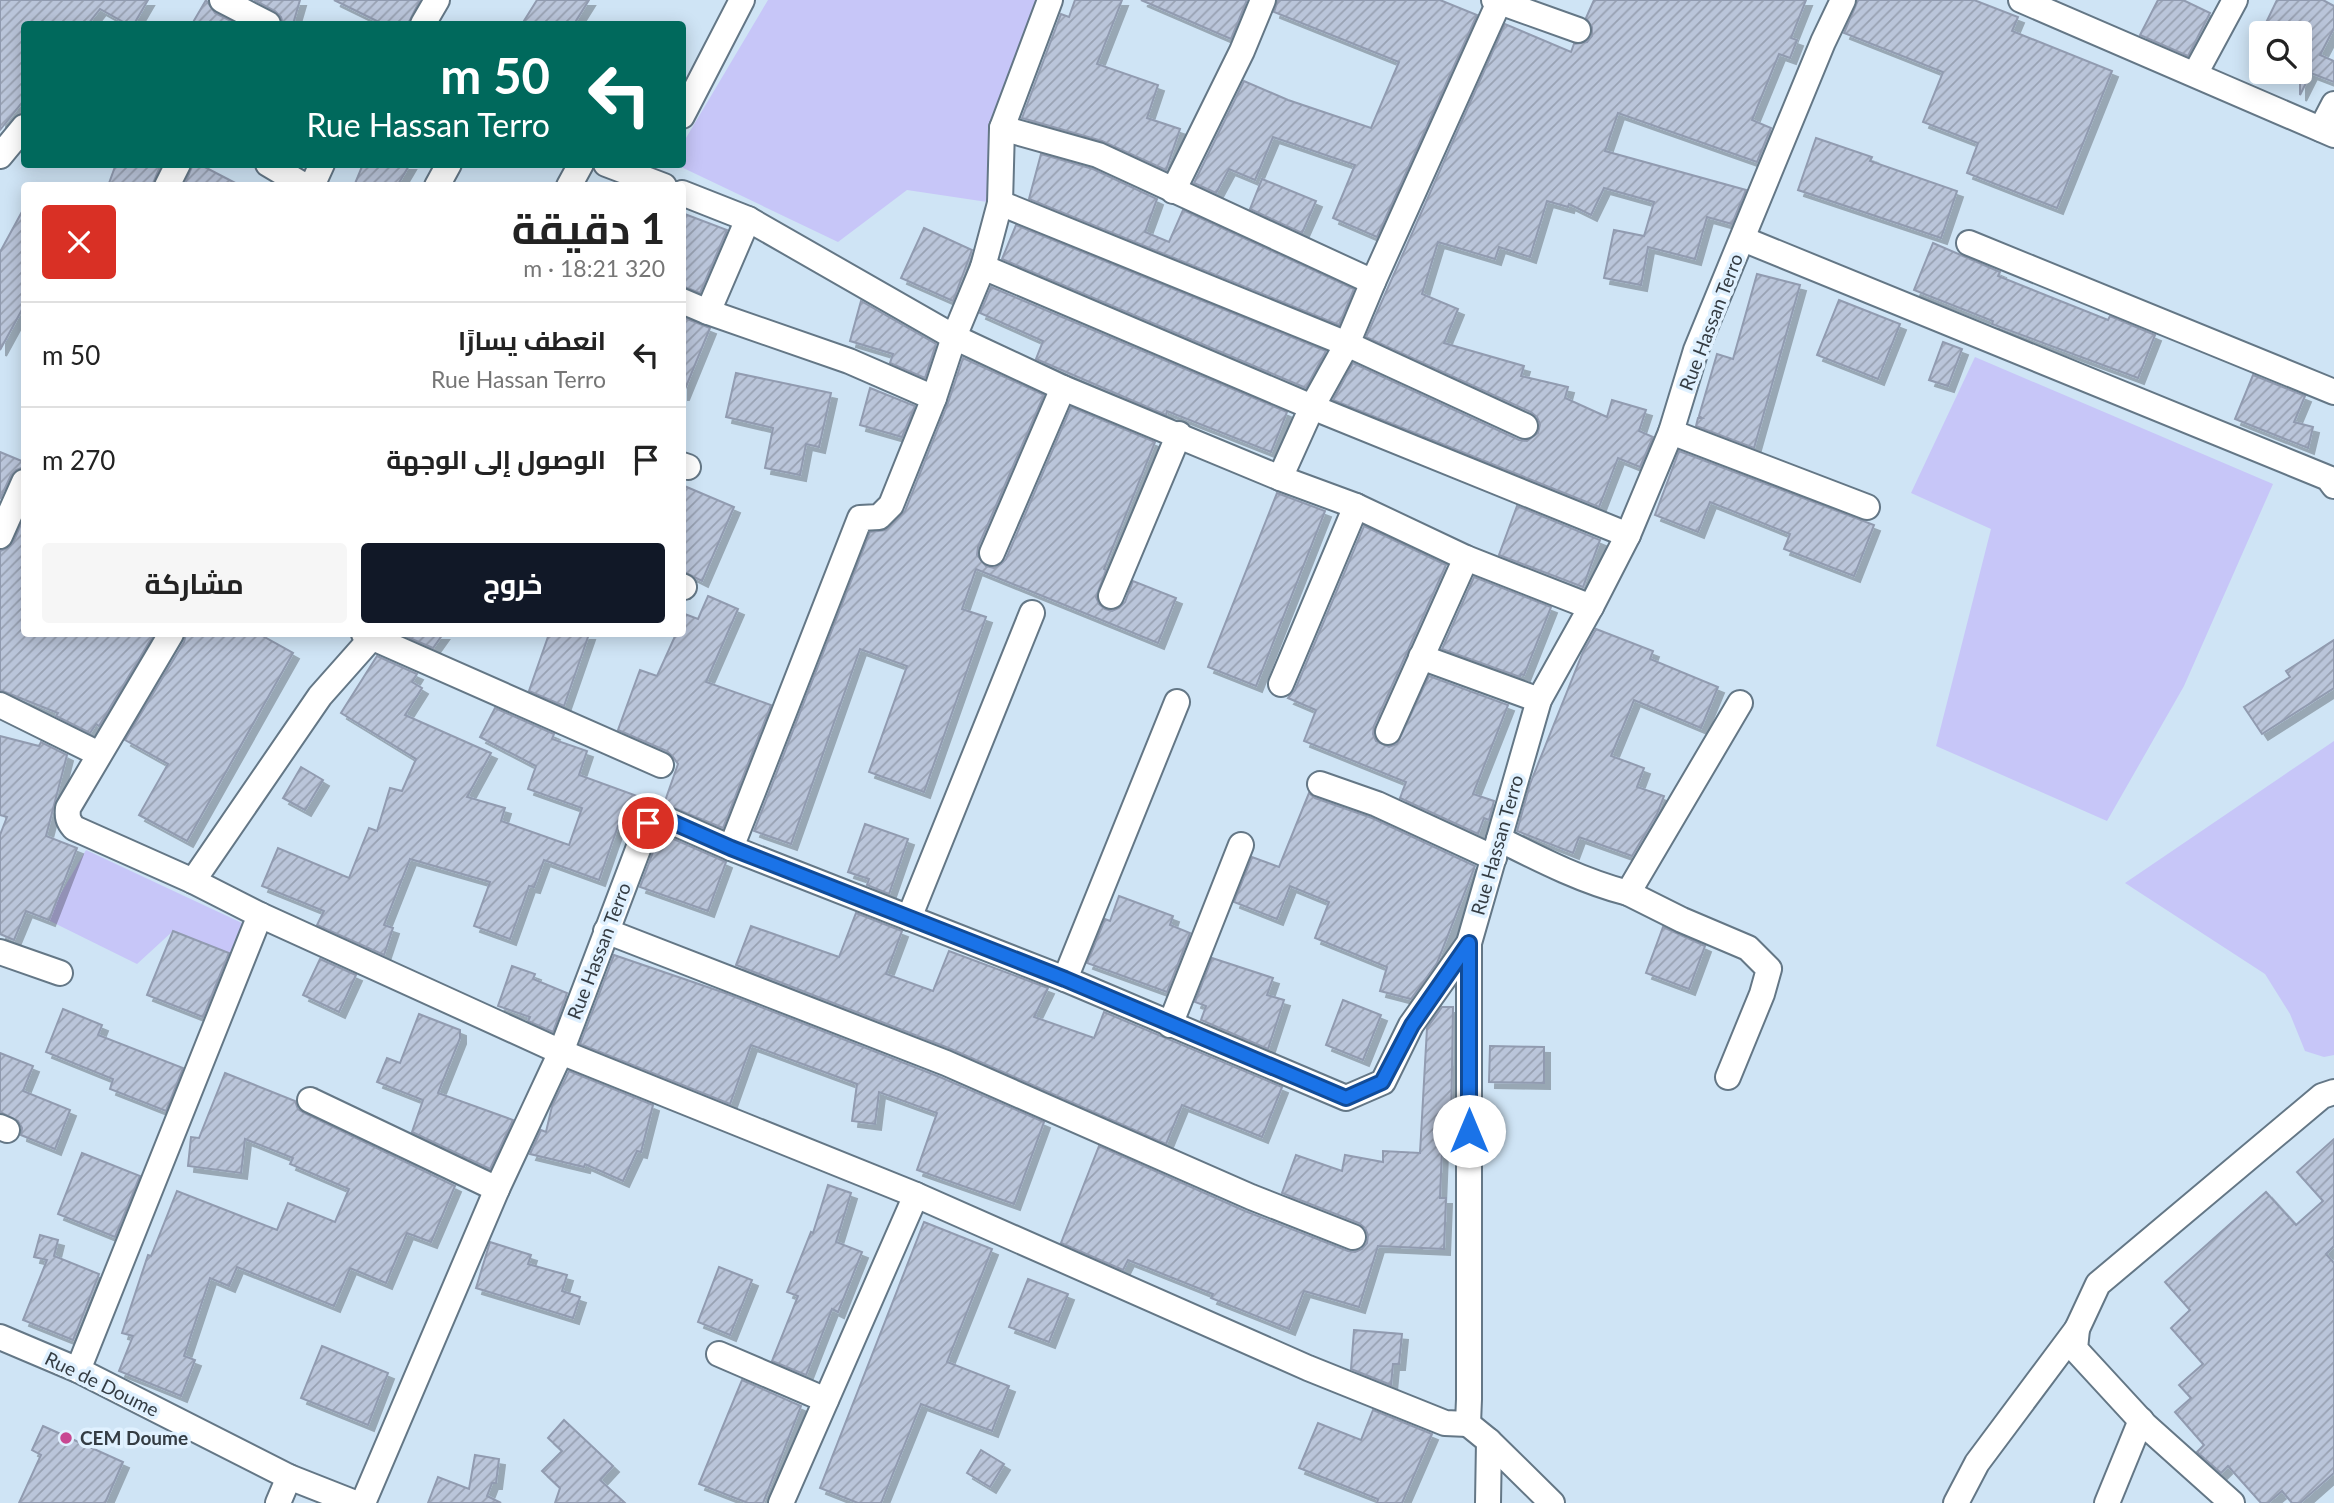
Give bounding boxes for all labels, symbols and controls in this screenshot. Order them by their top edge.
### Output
map controls [2249,21,2312,84]
button: search [2249,21,2312,84]
text: 50 m [440,46,550,104]
icon: left [574,49,665,140]
text: Rue Hassan Terro [306,105,550,144]
text: 1 دقيقة [512,203,665,253]
button: close [42,205,116,279]
street label: Rue Hassan Terro [1674,250,1747,393]
text: 320 m · 18:21 [523,254,665,282]
text: انعطف يسارًا [458,324,606,356]
icon: left [627,336,665,374]
text: 50 m [42,339,100,371]
text: Rue Hassan Terro [431,365,606,393]
icon: arrive [627,441,665,479]
text: الوصول إلى الوجهة [386,443,606,475]
text: 270 m [42,444,115,476]
button: مشاركة [42,543,347,623]
button: خروج [361,543,665,623]
street label: Rue Hassan Terro [1466,772,1528,918]
pin [618,793,678,853]
icon: arrive [629,804,667,842]
street label: Rue Hassan Terro [562,879,635,1022]
position arrow [1432,1094,1506,1168]
street label: Rue de Doume [42,1346,163,1421]
place label: CEM Doume [80,1426,188,1449]
marker: CEM Doume [58,1430,74,1446]

